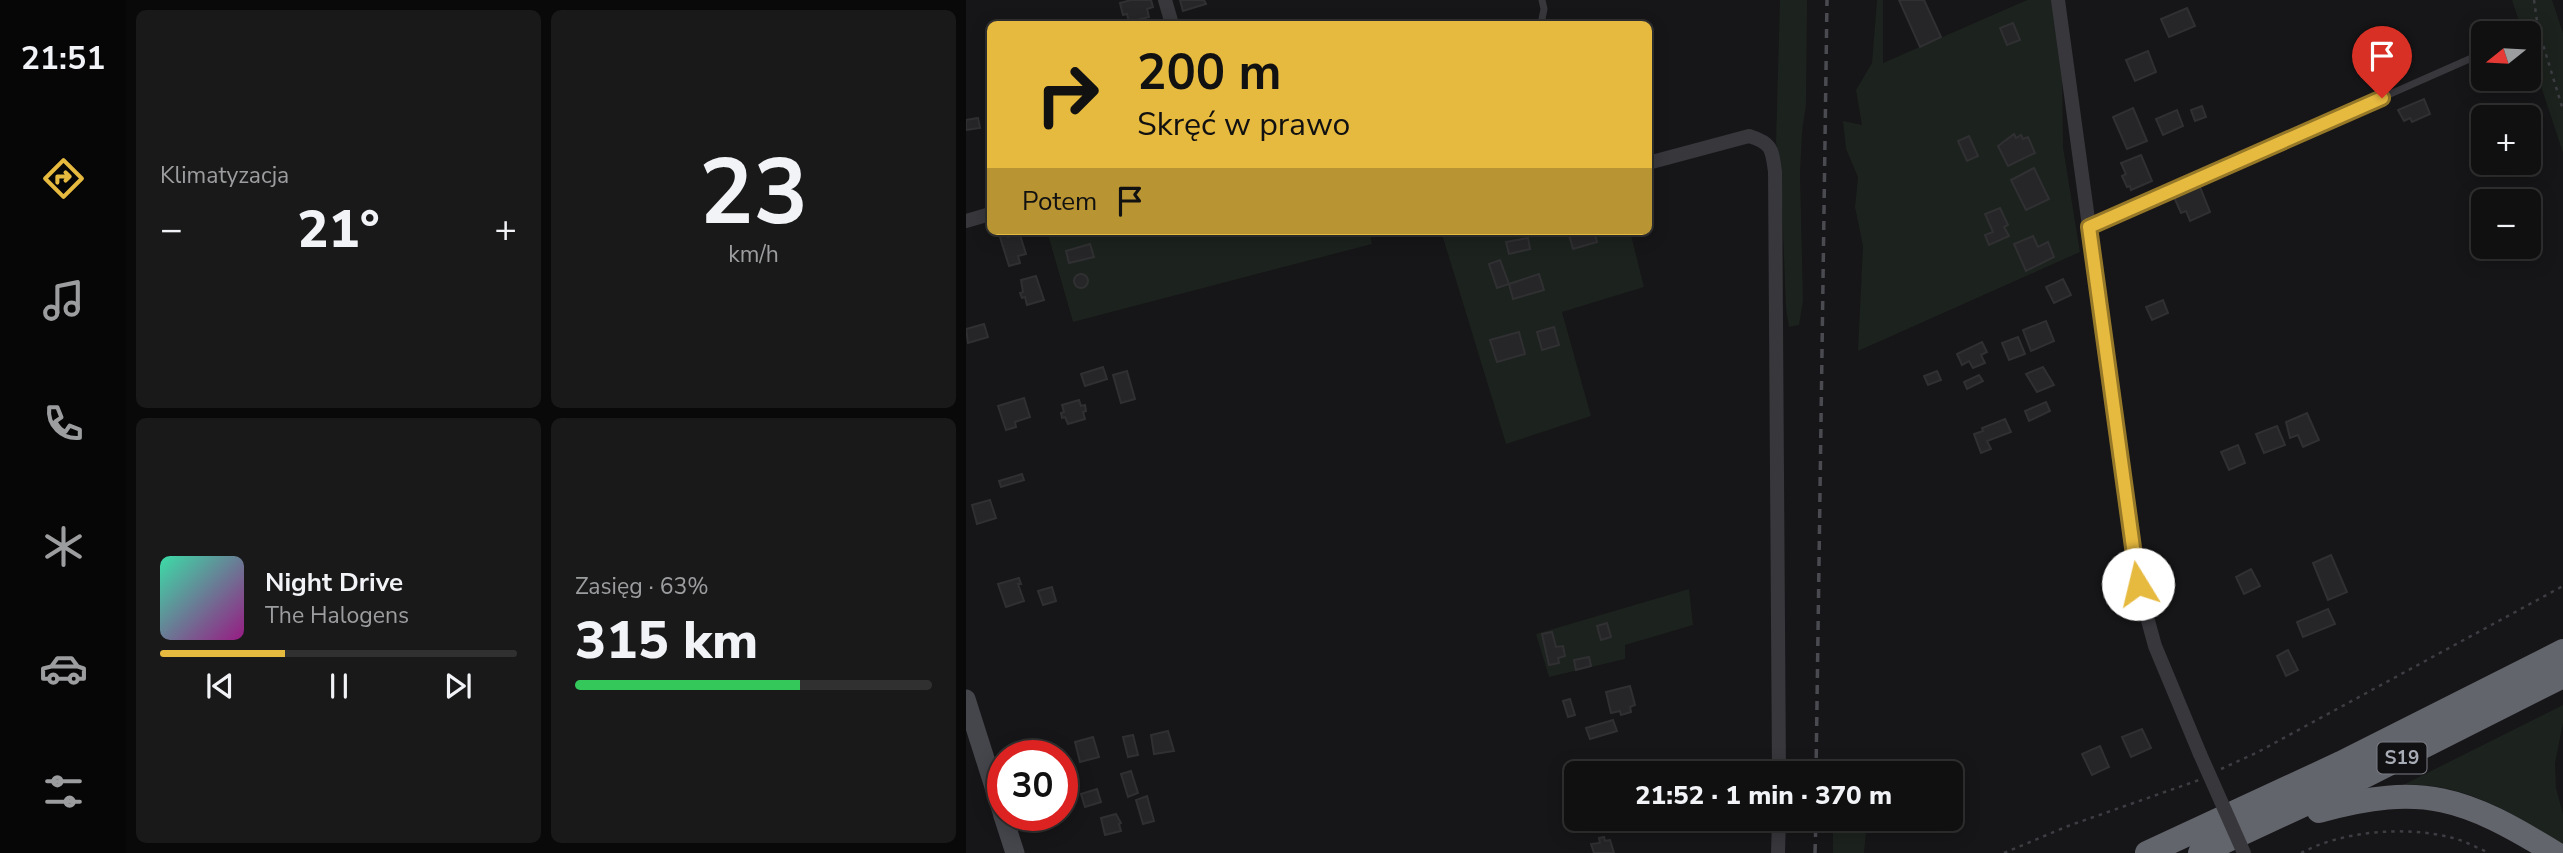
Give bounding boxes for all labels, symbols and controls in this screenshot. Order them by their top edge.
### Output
north arrow [2471,21,2541,91]
map controls [2471,21,2541,259]
pin [2352,26,2412,98]
text: 21:51 [21,37,105,80]
icon: arrive [2363,37,2401,75]
text: 200 m [1137,39,1281,106]
icon: right [1022,49,1113,140]
text: Skręć w prawo [1137,103,1350,146]
button: + [2471,105,2541,175]
text: 23 [699,131,808,255]
icon: directions [39,154,88,203]
text: Klimatyzacja [160,160,289,191]
icon: arrive [1111,182,1149,220]
text: Potem [1022,184,1097,219]
button: − [2471,189,2541,259]
text: 21° [297,194,380,265]
text: − [160,204,183,255]
text: + [494,204,517,255]
text: km/h [728,239,779,270]
icon: music [39,276,88,325]
icon: phone [39,399,88,448]
icon: climate [39,522,88,571]
position arrow [2101,547,2175,621]
text: Night Drive [265,565,403,600]
text: Zasięg · 63% [575,571,709,602]
text: The Halogens [265,600,409,631]
text: 315 km [575,605,758,676]
icon: car [39,644,88,693]
icon: previous [201,667,239,705]
icon: pause [320,667,358,705]
icon: next [439,667,477,705]
speed limit sign: 30 [987,740,1078,831]
road number: S19 [2378,743,2426,774]
icon: filters [39,767,88,816]
text: 21:52 · 1 min · 370 m [1635,778,1892,813]

